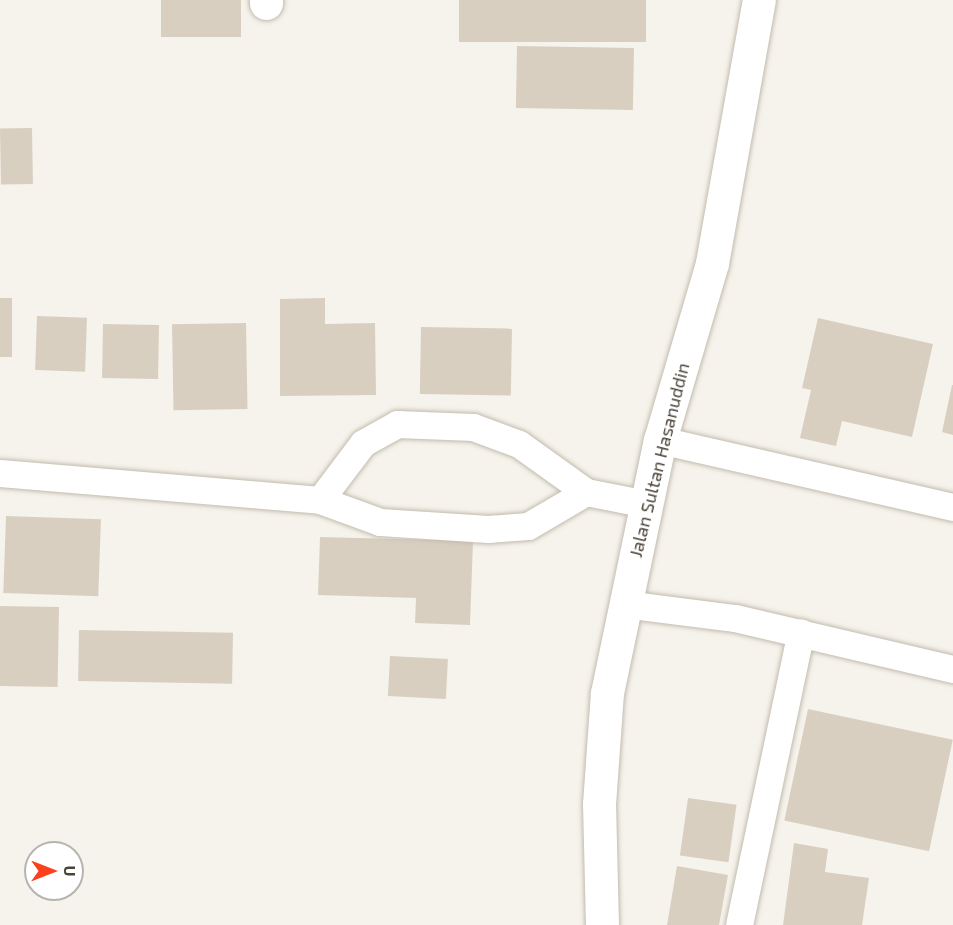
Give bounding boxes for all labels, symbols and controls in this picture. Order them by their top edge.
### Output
street label: Jalan Sultan Hasanuddin [624,361,694,559]
north arrow [24,841,84,901]
text: U [61,866,80,876]

